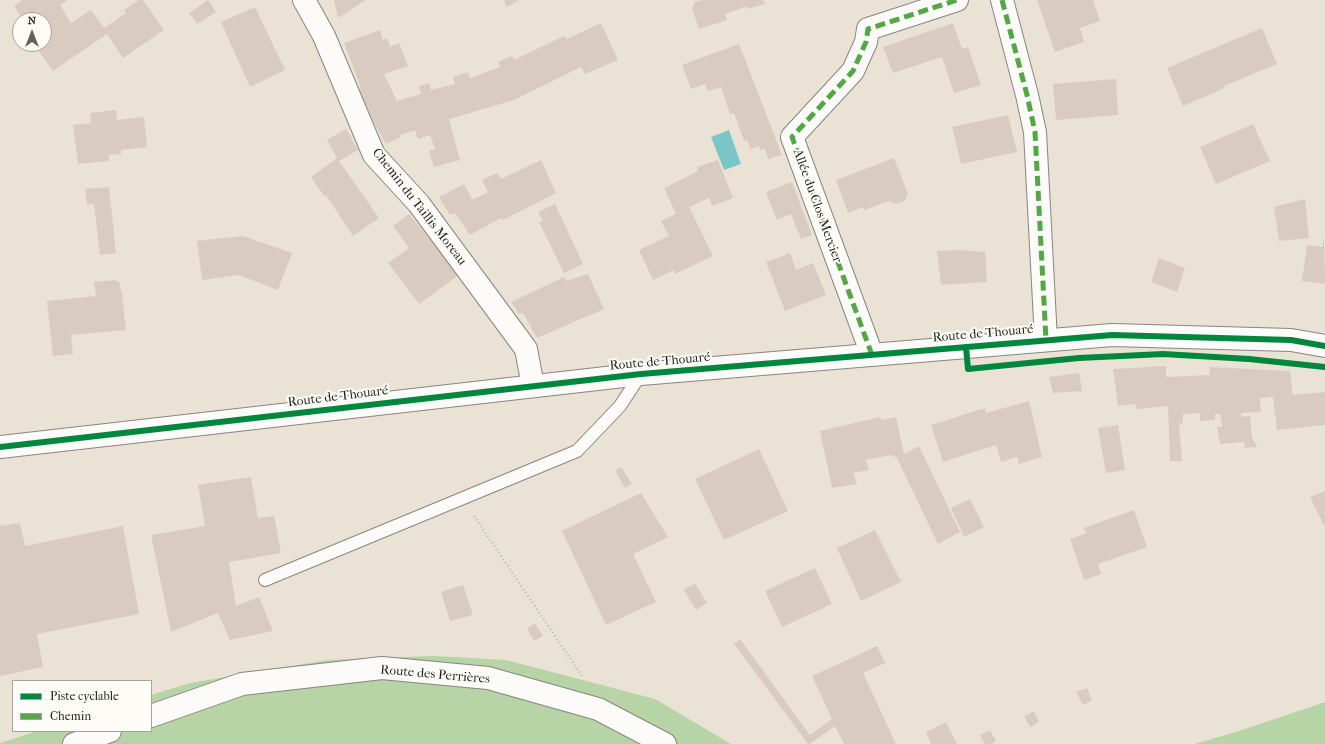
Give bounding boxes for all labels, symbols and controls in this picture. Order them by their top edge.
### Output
north arrow [12,12,52,52]
text: N [28,14,36,27]
street label: Chemin du Taillis Moreau [368,145,470,269]
street label: Allée du Clos Mercier [789,147,845,265]
street label: Route de Thouaré [932,322,1034,346]
street label: Route de Thouaré [609,350,711,374]
street label: Route de Thouaré [287,383,389,411]
street label: Route des Perrières [380,662,490,688]
legend [12,680,152,732]
text: Piste cyclable [50,689,119,703]
text: Chemin [50,709,91,723]

